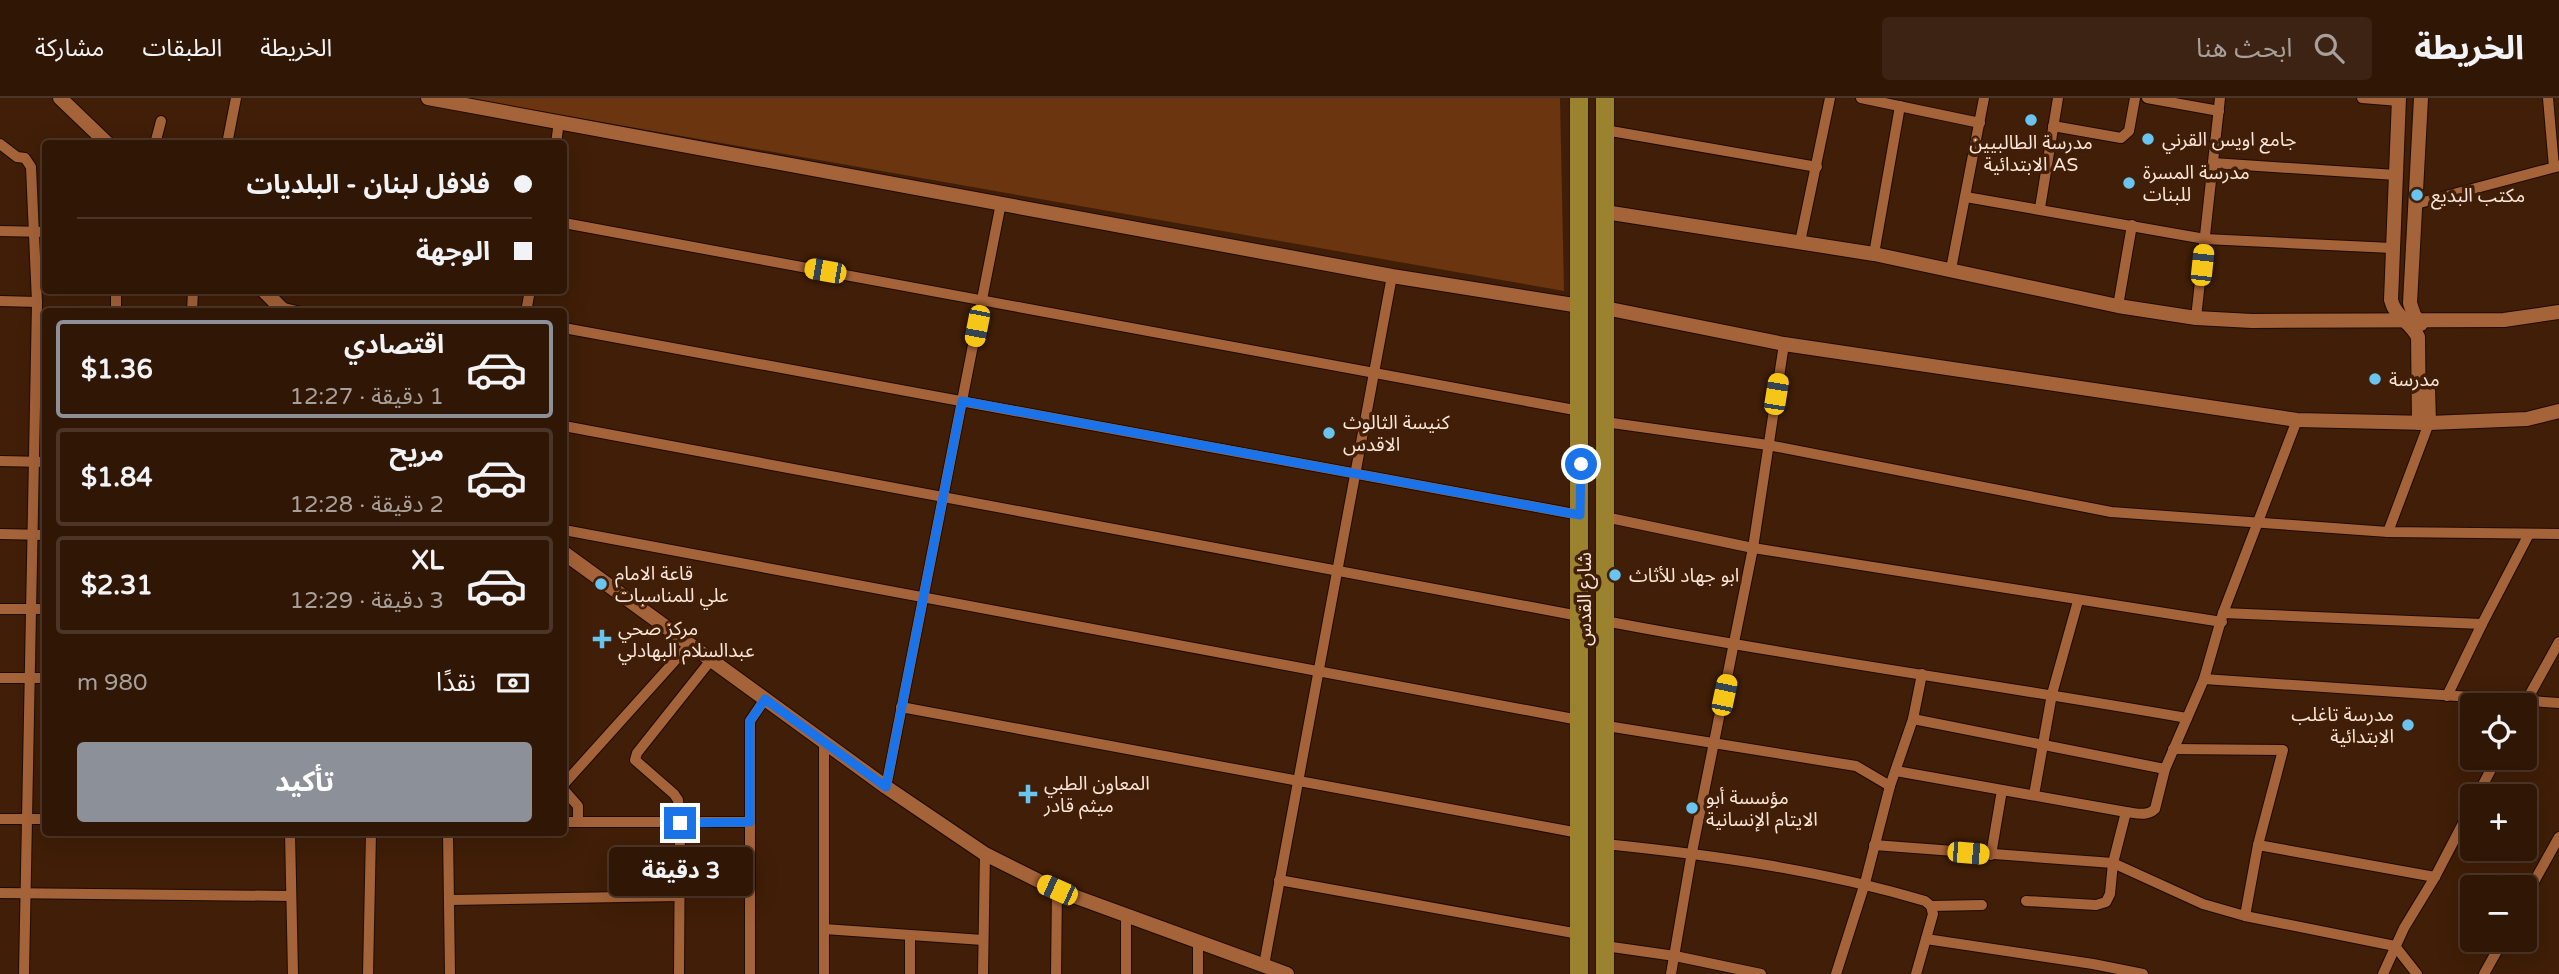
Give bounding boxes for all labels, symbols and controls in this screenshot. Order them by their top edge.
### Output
search box [1882,17,2372,80]
icon: search [2310,29,2348,67]
text: الخريطة [2414,29,2524,68]
text: ابحث هنا [2196,33,2292,64]
text: مشاركة [35,34,104,63]
text: الطبقات [142,34,222,63]
text: الخريطة [260,34,332,63]
marker: مدرسة الطالبيين الابتدائية AS [2023,112,2039,128]
place label: جامع اويس القرني [2162,129,2296,154]
marker: جامع اويس القرني [2140,131,2156,147]
place label: مدرسة الطالبيين الابتدائية AS [1969,132,2093,176]
place label: مدرسة المسرة للبنات [2143,162,2250,206]
text: فلافل لبنان - البلديات [247,169,490,200]
marker: مدرسة المسرة للبنات [2121,175,2137,191]
place label: مكتب البديع [2431,185,2525,210]
marker: مكتب البديع [2409,187,2425,203]
text: الوجهة [416,236,490,267]
car [2190,243,2215,287]
car [803,257,848,285]
car [963,303,992,349]
text: اقتصادي [344,329,444,360]
icon: car [465,338,528,401]
text: $1.36 [81,354,153,385]
place label: مدرسة [2389,369,2440,391]
marker: مدرسة [2367,371,2383,387]
car [1763,372,1790,416]
text: 1 دقيقة · 12:27 [289,383,444,411]
place label: كنيسة الثالوث الاقدس [1343,412,1451,456]
marker: كنيسة الثالوث الاقدس [1321,425,1337,441]
text: مريح [389,437,444,468]
icon: car [465,446,528,509]
route start [1565,448,1597,480]
text: $1.84 [81,462,153,493]
text: 2 دقيقة · 12:28 [289,491,444,519]
text: XL [412,545,444,576]
street label: شارع القدس [1574,552,1598,646]
icon: car [465,554,528,617]
place label: قاعة الامام علي للمناسبات [615,563,729,610]
place label: ابو جهاد للأثاث [1629,565,1739,587]
marker: ابو جهاد للأثاث [1607,567,1623,583]
text: $2.31 [81,570,153,601]
marker: قاعة الامام علي للمناسبات [593,576,609,592]
text: 3 دقيقة · 12:29 [289,587,444,615]
place label: مركز صحي عبدالسلام البهادلي [618,618,754,665]
marker: مركز صحي عبدالسلام البهادلي [592,629,612,649]
icon: cash [494,664,532,702]
text: نقدًا [436,667,476,698]
text: 980 m [77,669,147,697]
car [1710,672,1739,718]
map controls [2460,693,2537,952]
button: locate [2460,693,2537,770]
place label: مدرسة تاغلب الابتدائية [2291,704,2394,748]
marker: مدرسة تاغلب الابتدائية [2400,717,2416,733]
button: تأكيد [77,742,532,822]
place label: المعاون الطبي ميثم قادر [1043,773,1150,820]
marker: المعاون الطبي ميثم قادر [1018,784,1038,804]
button: + [2460,784,2537,861]
place label: مؤسسة أبو الايتام الإنسانية [1706,787,1818,834]
marker: مؤسسة أبو الايتام الإنسانية [1684,800,1700,816]
route end [664,807,696,839]
car [1947,841,1990,865]
callout: 3 دقيقة [608,848,752,896]
text: 3 دقيقة [642,857,720,885]
car [1034,872,1081,908]
button: − [2460,875,2537,952]

